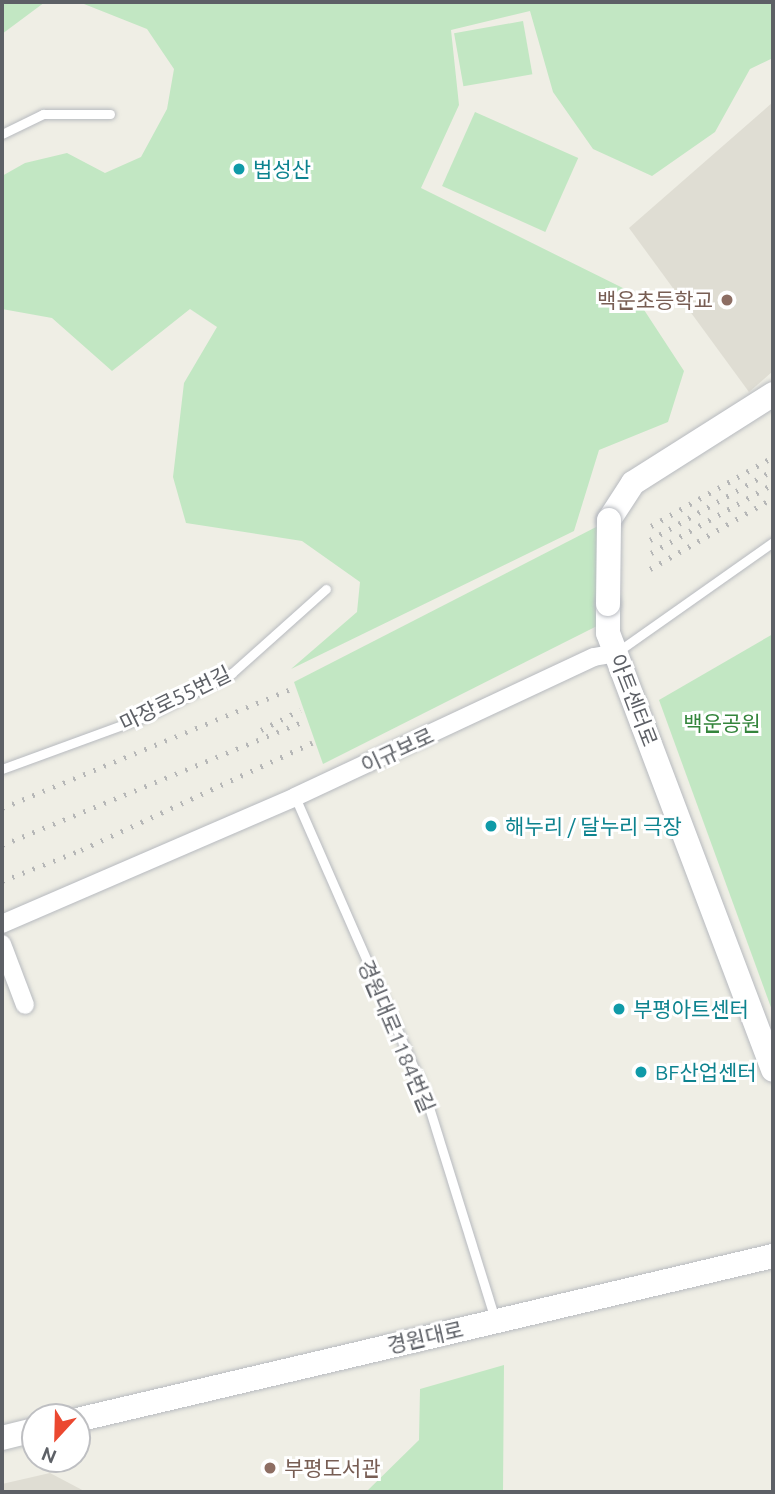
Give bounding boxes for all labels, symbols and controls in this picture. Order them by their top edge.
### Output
place label: 법성산 [253,156,311,182]
marker: 법성산 [231,161,247,177]
place label: 백운초등학교 [597,287,713,313]
marker: 백운초등학교 [719,292,735,308]
street label: 아트센터로 [605,650,663,750]
street label: 마장로55번길 [115,660,235,736]
park label: 백운공원 [683,710,761,736]
street label: 이규보로 [357,722,437,778]
place label: 해누리 / 달누리 극장 [505,813,682,839]
marker: 해누리 / 달누리 극장 [483,818,499,834]
street label: 경원대로1184번길 [353,956,441,1116]
place label: 부평아트센터 [633,996,749,1022]
marker: 부평아트센터 [611,1001,627,1017]
place label: BF산업센터 [655,1059,757,1085]
marker: BF산업센터 [633,1064,649,1080]
street label: 경원대로 [385,1316,465,1358]
north arrow [21,1403,91,1473]
text: N [38,1443,60,1468]
place label: 부평도서관 [284,1455,381,1481]
marker: 부평도서관 [262,1460,278,1476]

